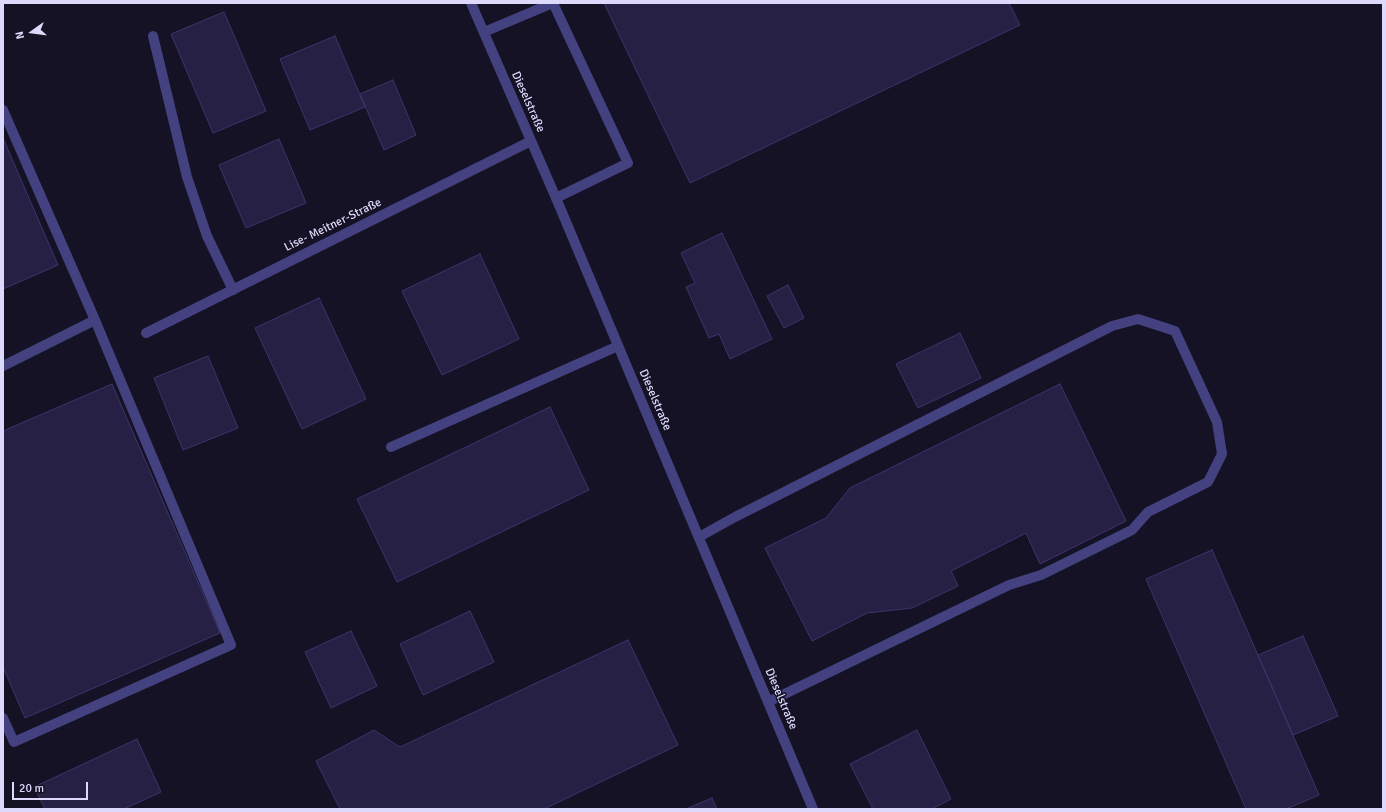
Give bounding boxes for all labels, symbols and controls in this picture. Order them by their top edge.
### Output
north arrow [12,12,52,52]
text: N [13,30,27,40]
street label: Dieselstraße [508,69,548,135]
street label: Lise- Meitner-Straße [282,195,384,255]
street label: Dieselstraße [636,367,674,433]
street label: Dieselstraße [762,666,800,732]
scale bar [14,774,90,800]
text: 20 m [19,781,44,796]

